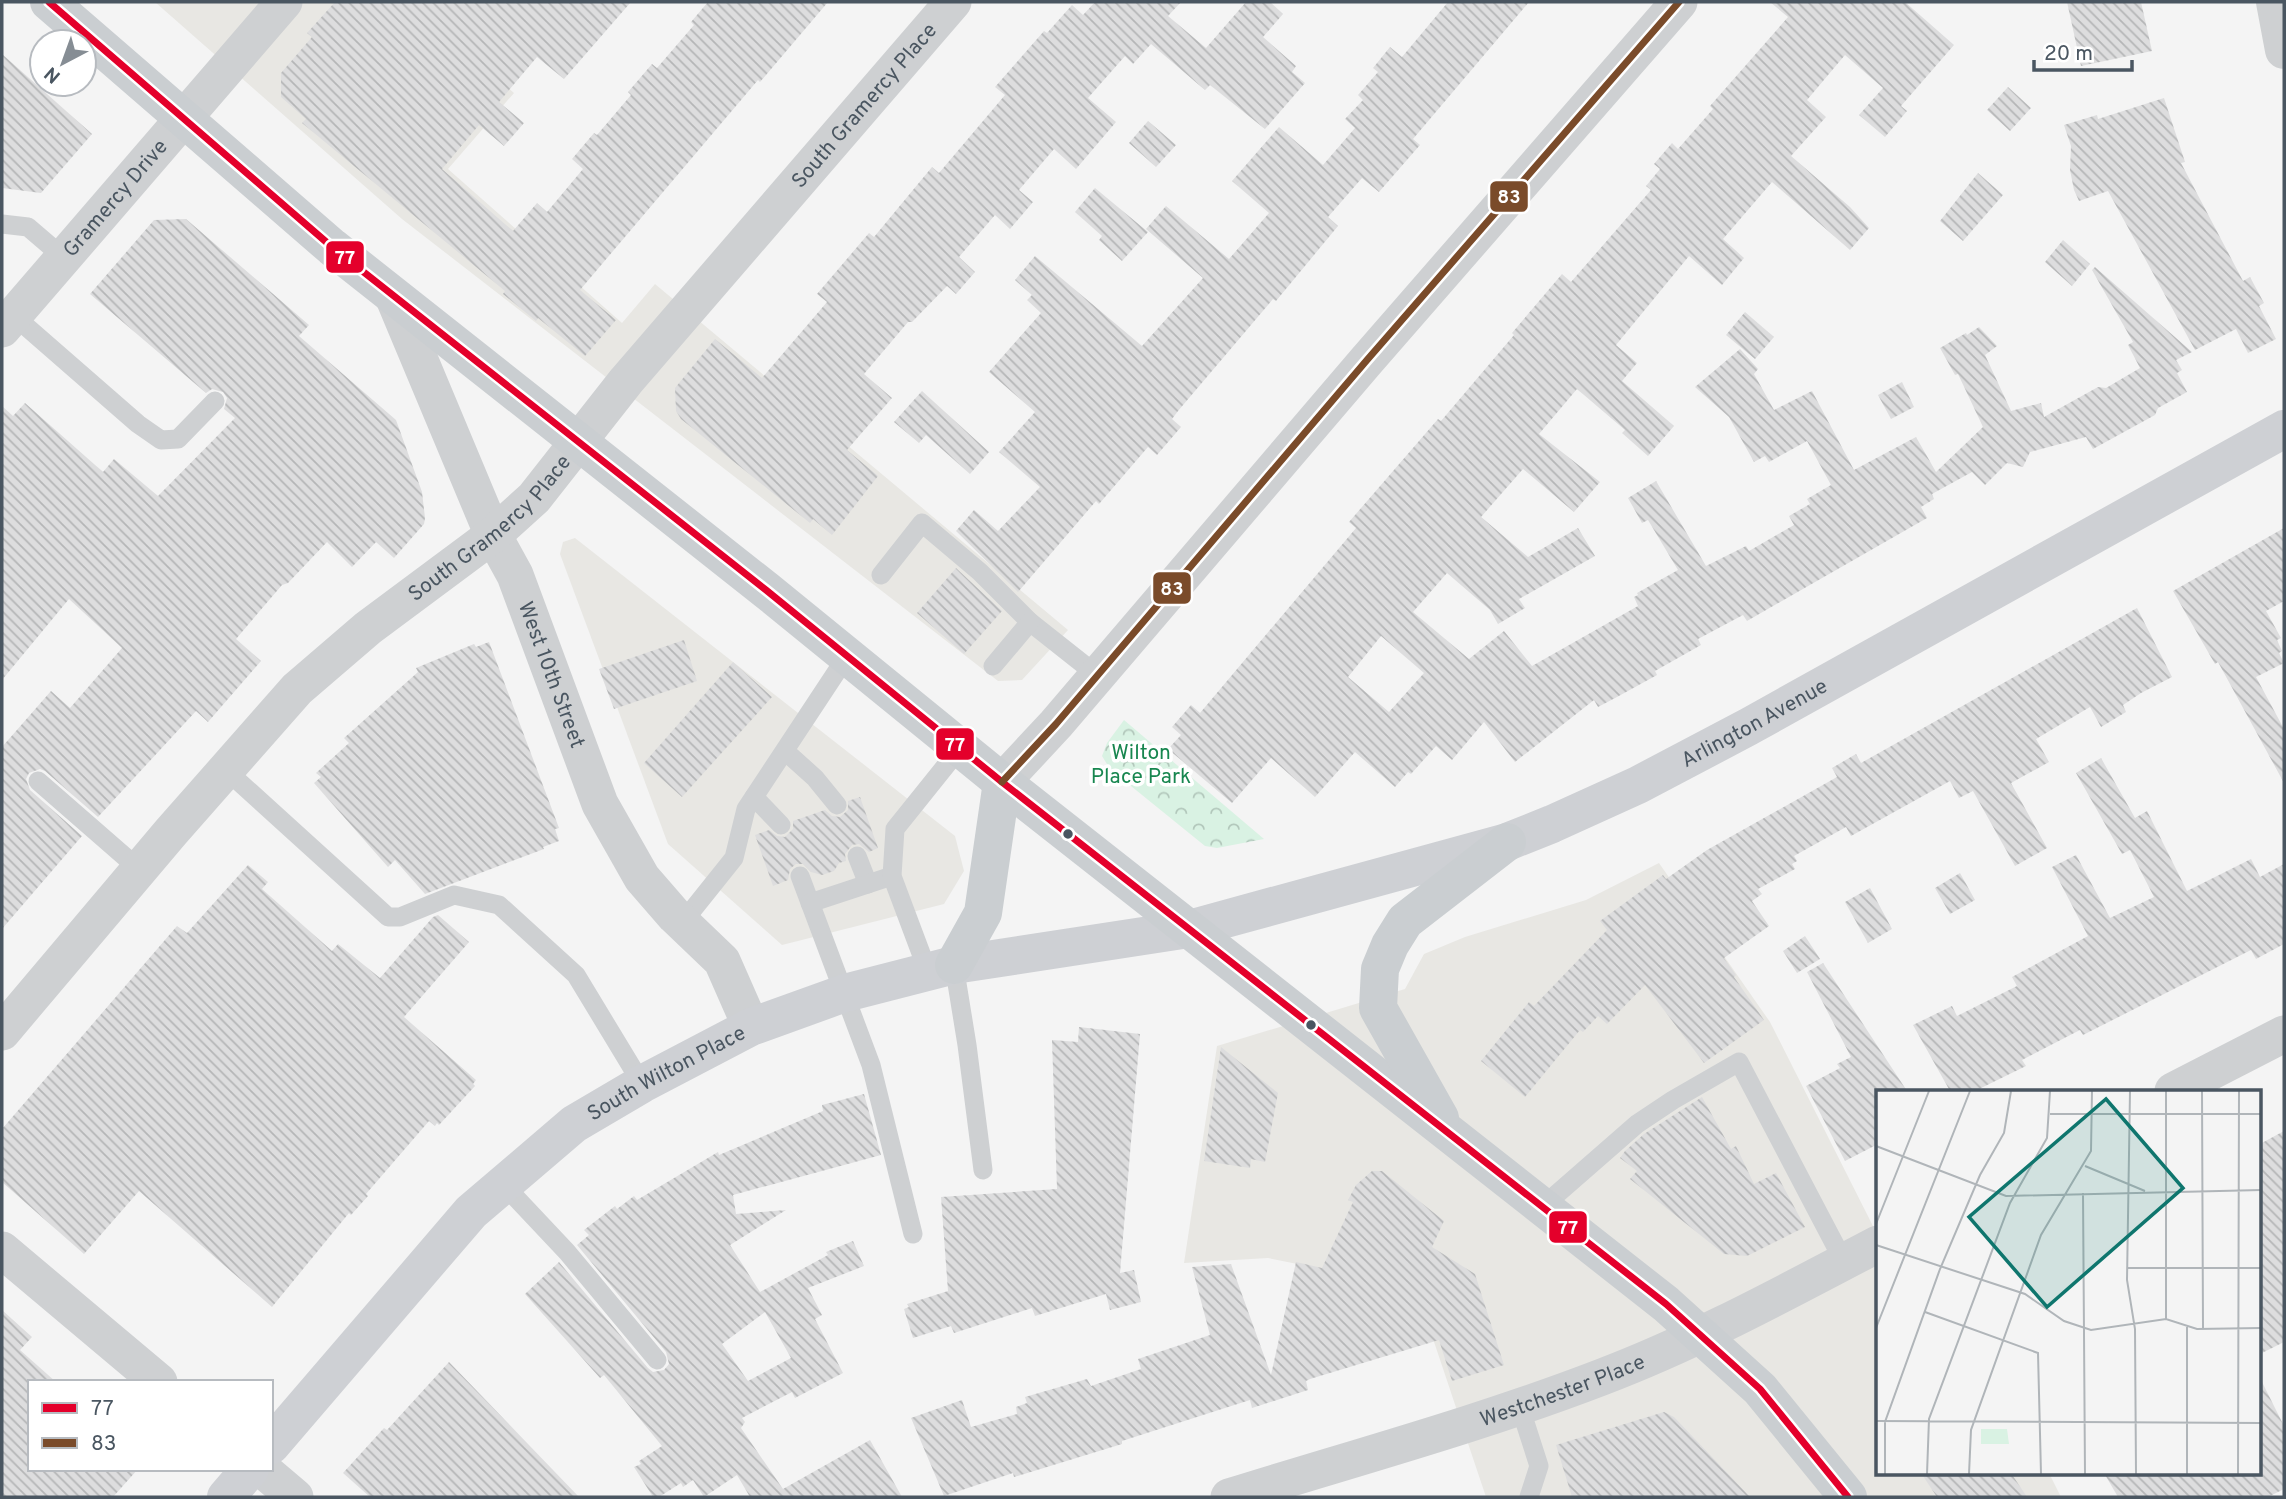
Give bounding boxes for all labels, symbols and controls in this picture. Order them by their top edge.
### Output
street label: South Gramercy Place [786,18,944,195]
north arrow [28,28,98,98]
scale bar [2034,28,2132,72]
text: 20 m [2044,41,2093,68]
text: N [40,61,66,88]
street label: Gramercy Drive [58,134,174,264]
line badge: 83 [1489,180,1529,213]
text: 83 [1497,186,1521,210]
line badge: 77 [325,240,365,274]
text: 77 [335,247,355,271]
street label: South Gramercy Place [403,450,578,608]
line badge: 83 [1152,571,1192,605]
text: 83 [1160,578,1184,602]
street label: West 10th Street [511,598,590,752]
street label: Arlington Avenue [1677,673,1833,775]
line badge: 77 [935,727,975,761]
text: 77 [945,734,965,758]
park label: Wilton Place Park [1091,740,1191,791]
unlabelled marker [1061,827,1075,841]
unlabelled marker [1304,1018,1318,1032]
street label: South Wilton Place [583,1020,751,1128]
inset map [1876,1090,2262,1474]
line badge: 77 [1548,1210,1588,1244]
text: 77 [1558,1217,1578,1241]
street label: Westchester Place [1477,1349,1649,1434]
legend [28,1380,273,1471]
text: 77 [91,1396,114,1423]
text: 83 [91,1431,116,1458]

